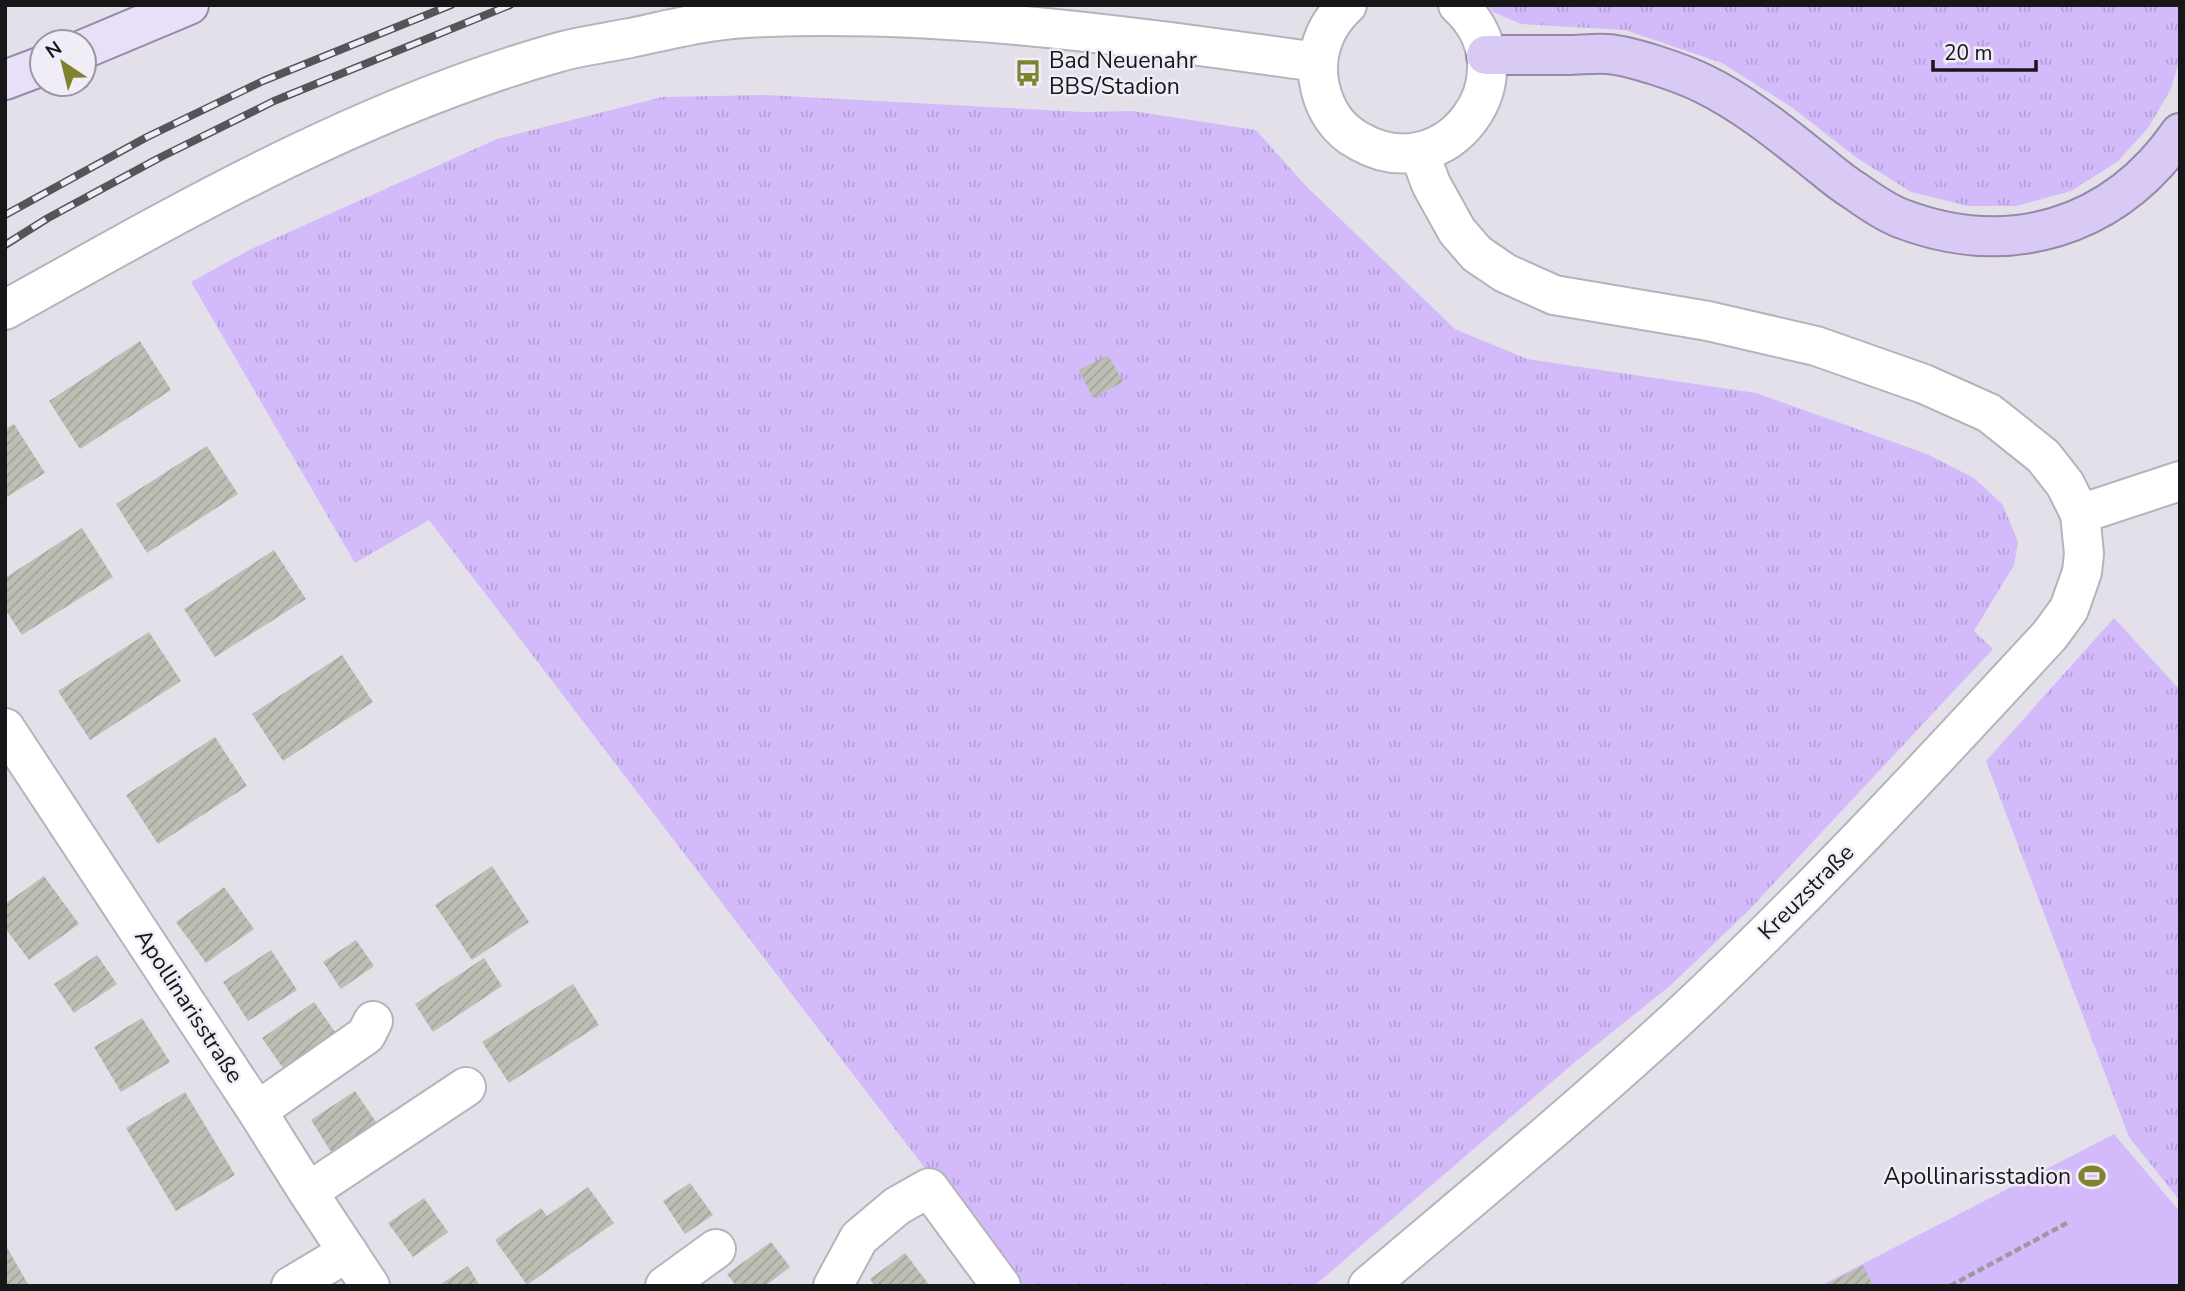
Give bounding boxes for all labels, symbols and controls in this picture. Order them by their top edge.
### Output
north arrow [28,28,98,98]
scale bar [1933,28,2036,72]
text: N [41,35,67,65]
text: 20 m [1944,39,1993,67]
place label: Bad Neuenahr BBS/Stadion [1049,45,1198,102]
bus stop icon: Bad Neuenahr BBS/Stadion [1013,58,1043,88]
street label: Kreuzstraße [1751,837,1861,947]
street label: Apollinarisstraße [128,923,250,1089]
place label: Apollinarisstadion [1883,1161,2071,1192]
sports icon: Apollinarisstadion [2077,1161,2107,1191]

